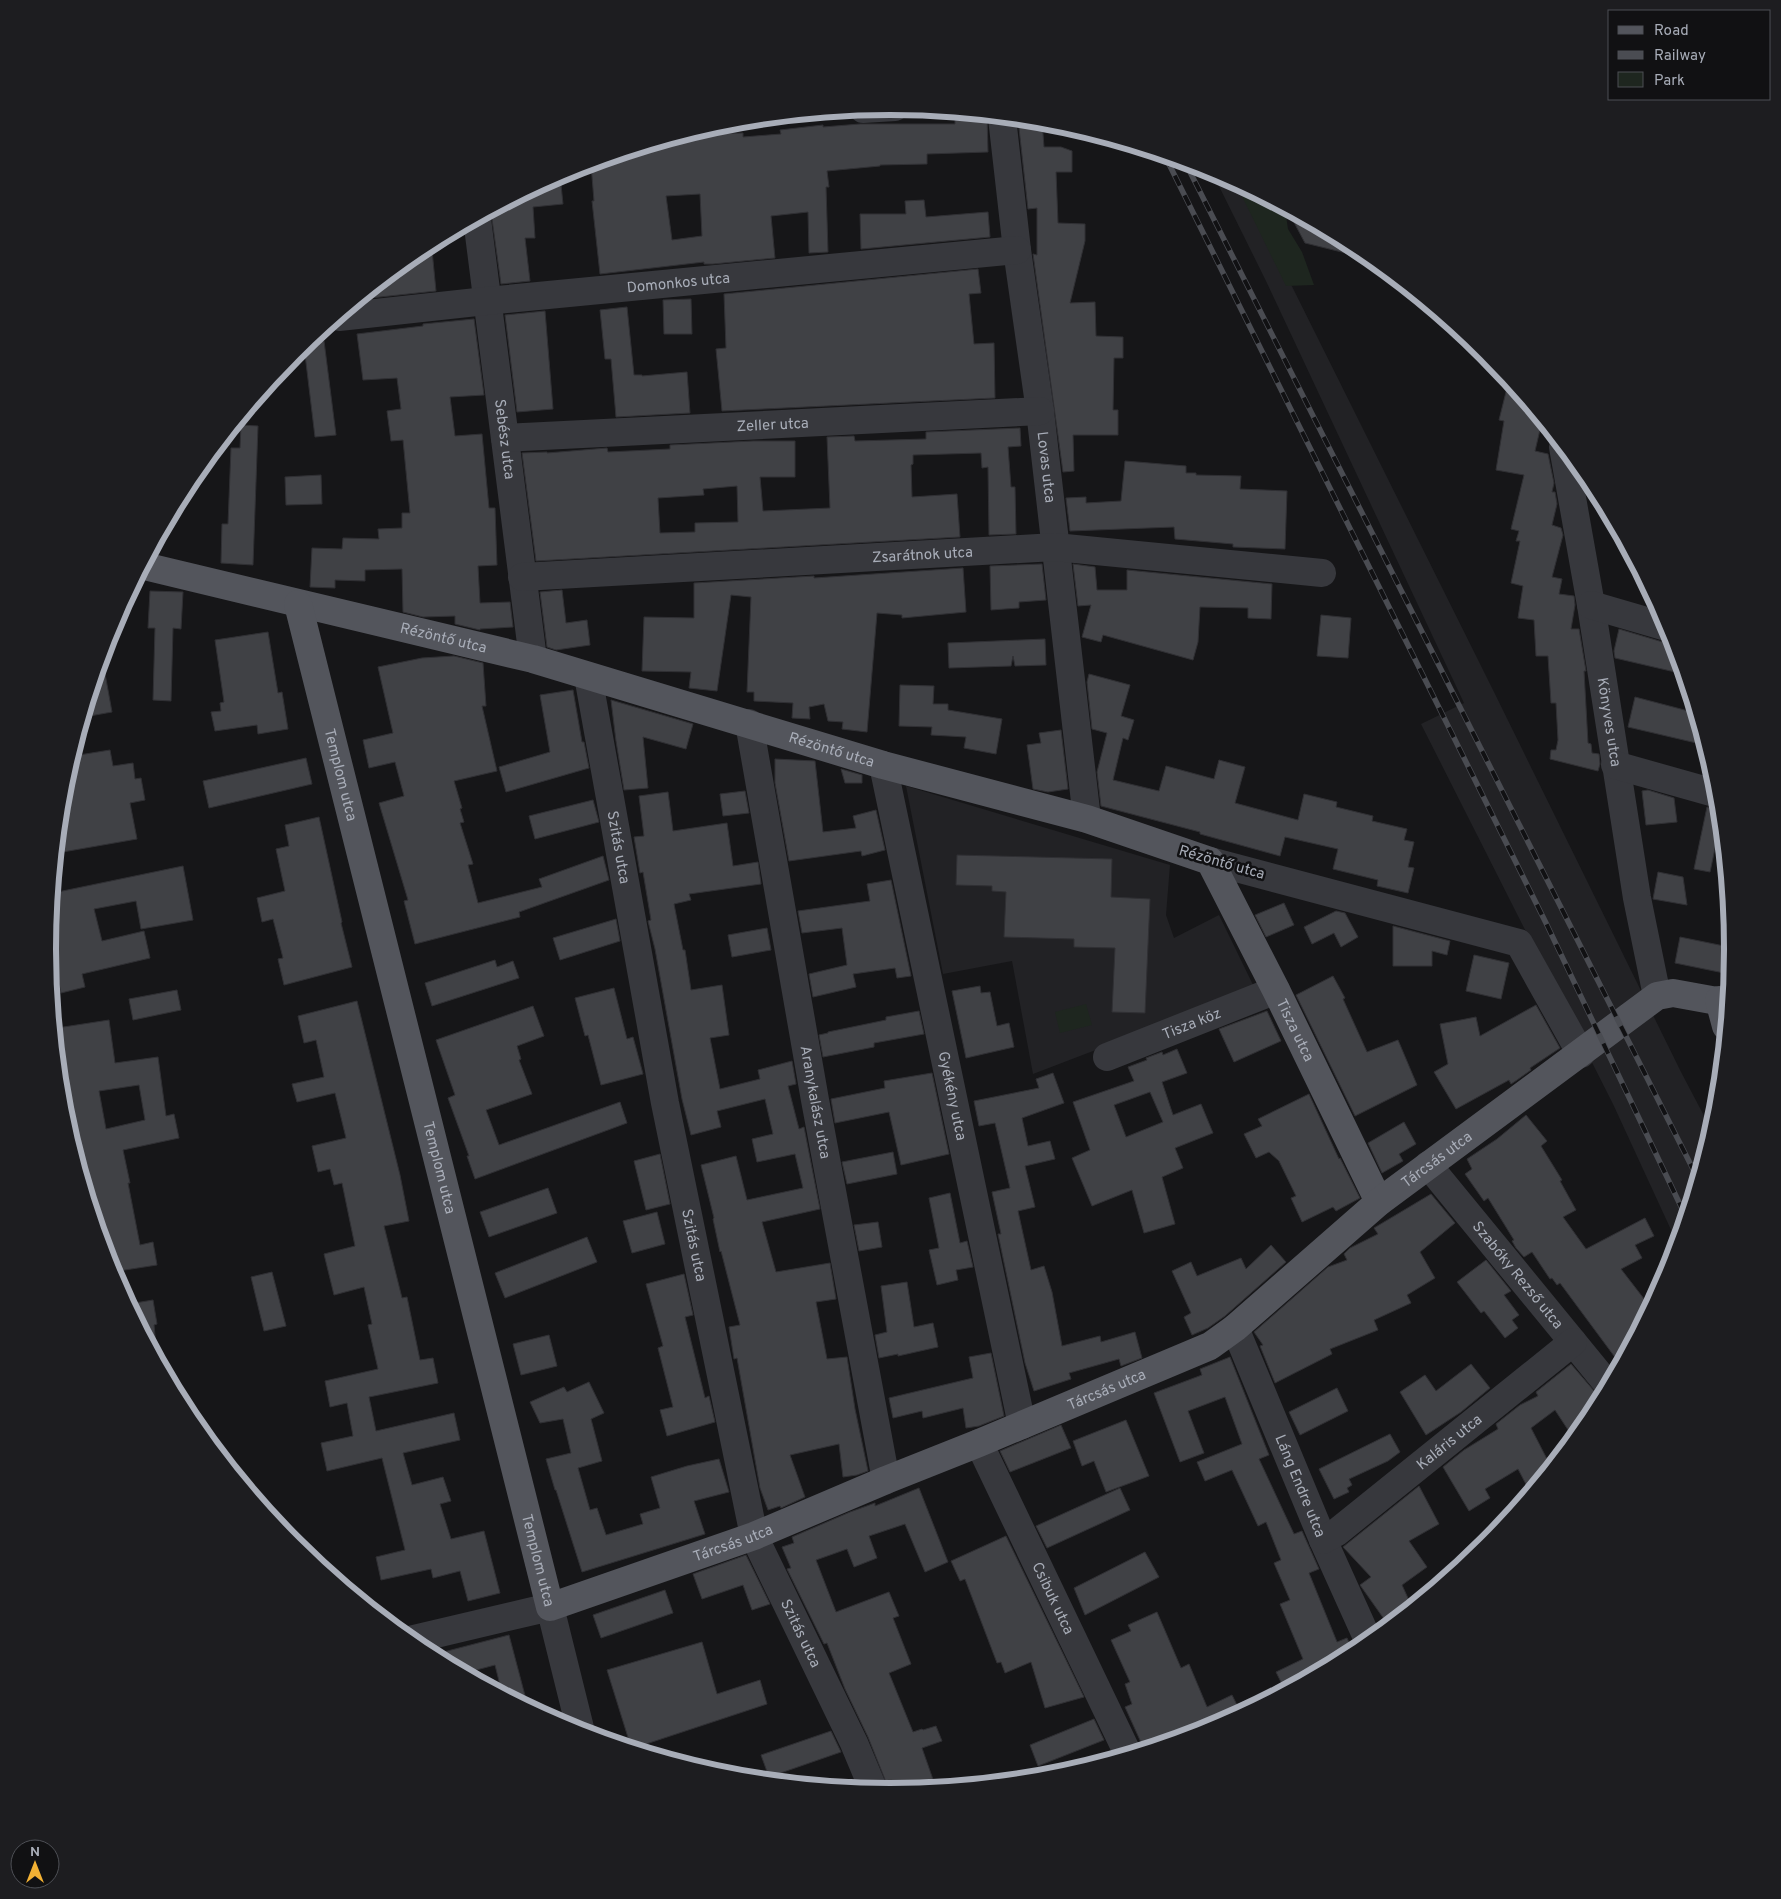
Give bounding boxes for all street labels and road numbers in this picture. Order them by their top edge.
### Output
street label: Domonkos utca [626,270,731,298]
street label: Sebész utca [489,398,518,481]
street label: Zeller utca [736,415,809,437]
street label: Lovas utca [1031,431,1059,504]
street label: Zsarátnok utca [871,544,973,568]
street label: Rézöntő utca [398,620,488,659]
street label: Könyves utca [1592,676,1624,768]
street label: Templom utca [319,727,360,823]
street label: Rézöntő utca [786,729,876,773]
street label: Szitás utca [602,810,633,885]
street label: Rézöntő utca [1176,842,1267,885]
street label: Tisza utca [1271,996,1317,1065]
street label: Tisza köz [1160,1005,1224,1045]
street label: Aranykalász utca [795,1044,834,1161]
street label: Gyékény utca [933,1050,970,1142]
street label: Templom utca [417,1120,459,1216]
street label: Tárcsás utca [1398,1128,1477,1193]
street label: Szitás utca [676,1207,709,1283]
street label: Szabóky Rezső utca [1467,1218,1567,1334]
street label: Tárcsás utca [1065,1366,1149,1416]
street label: Kaláris utca [1413,1411,1487,1475]
street label: Láng Endre utca [1269,1432,1329,1541]
street label: Templom utca [516,1512,558,1609]
street label: Tárcsás utca [691,1521,776,1567]
street label: Csibuk utca [1027,1559,1077,1638]
street label: Szitás utca [775,1597,824,1671]

